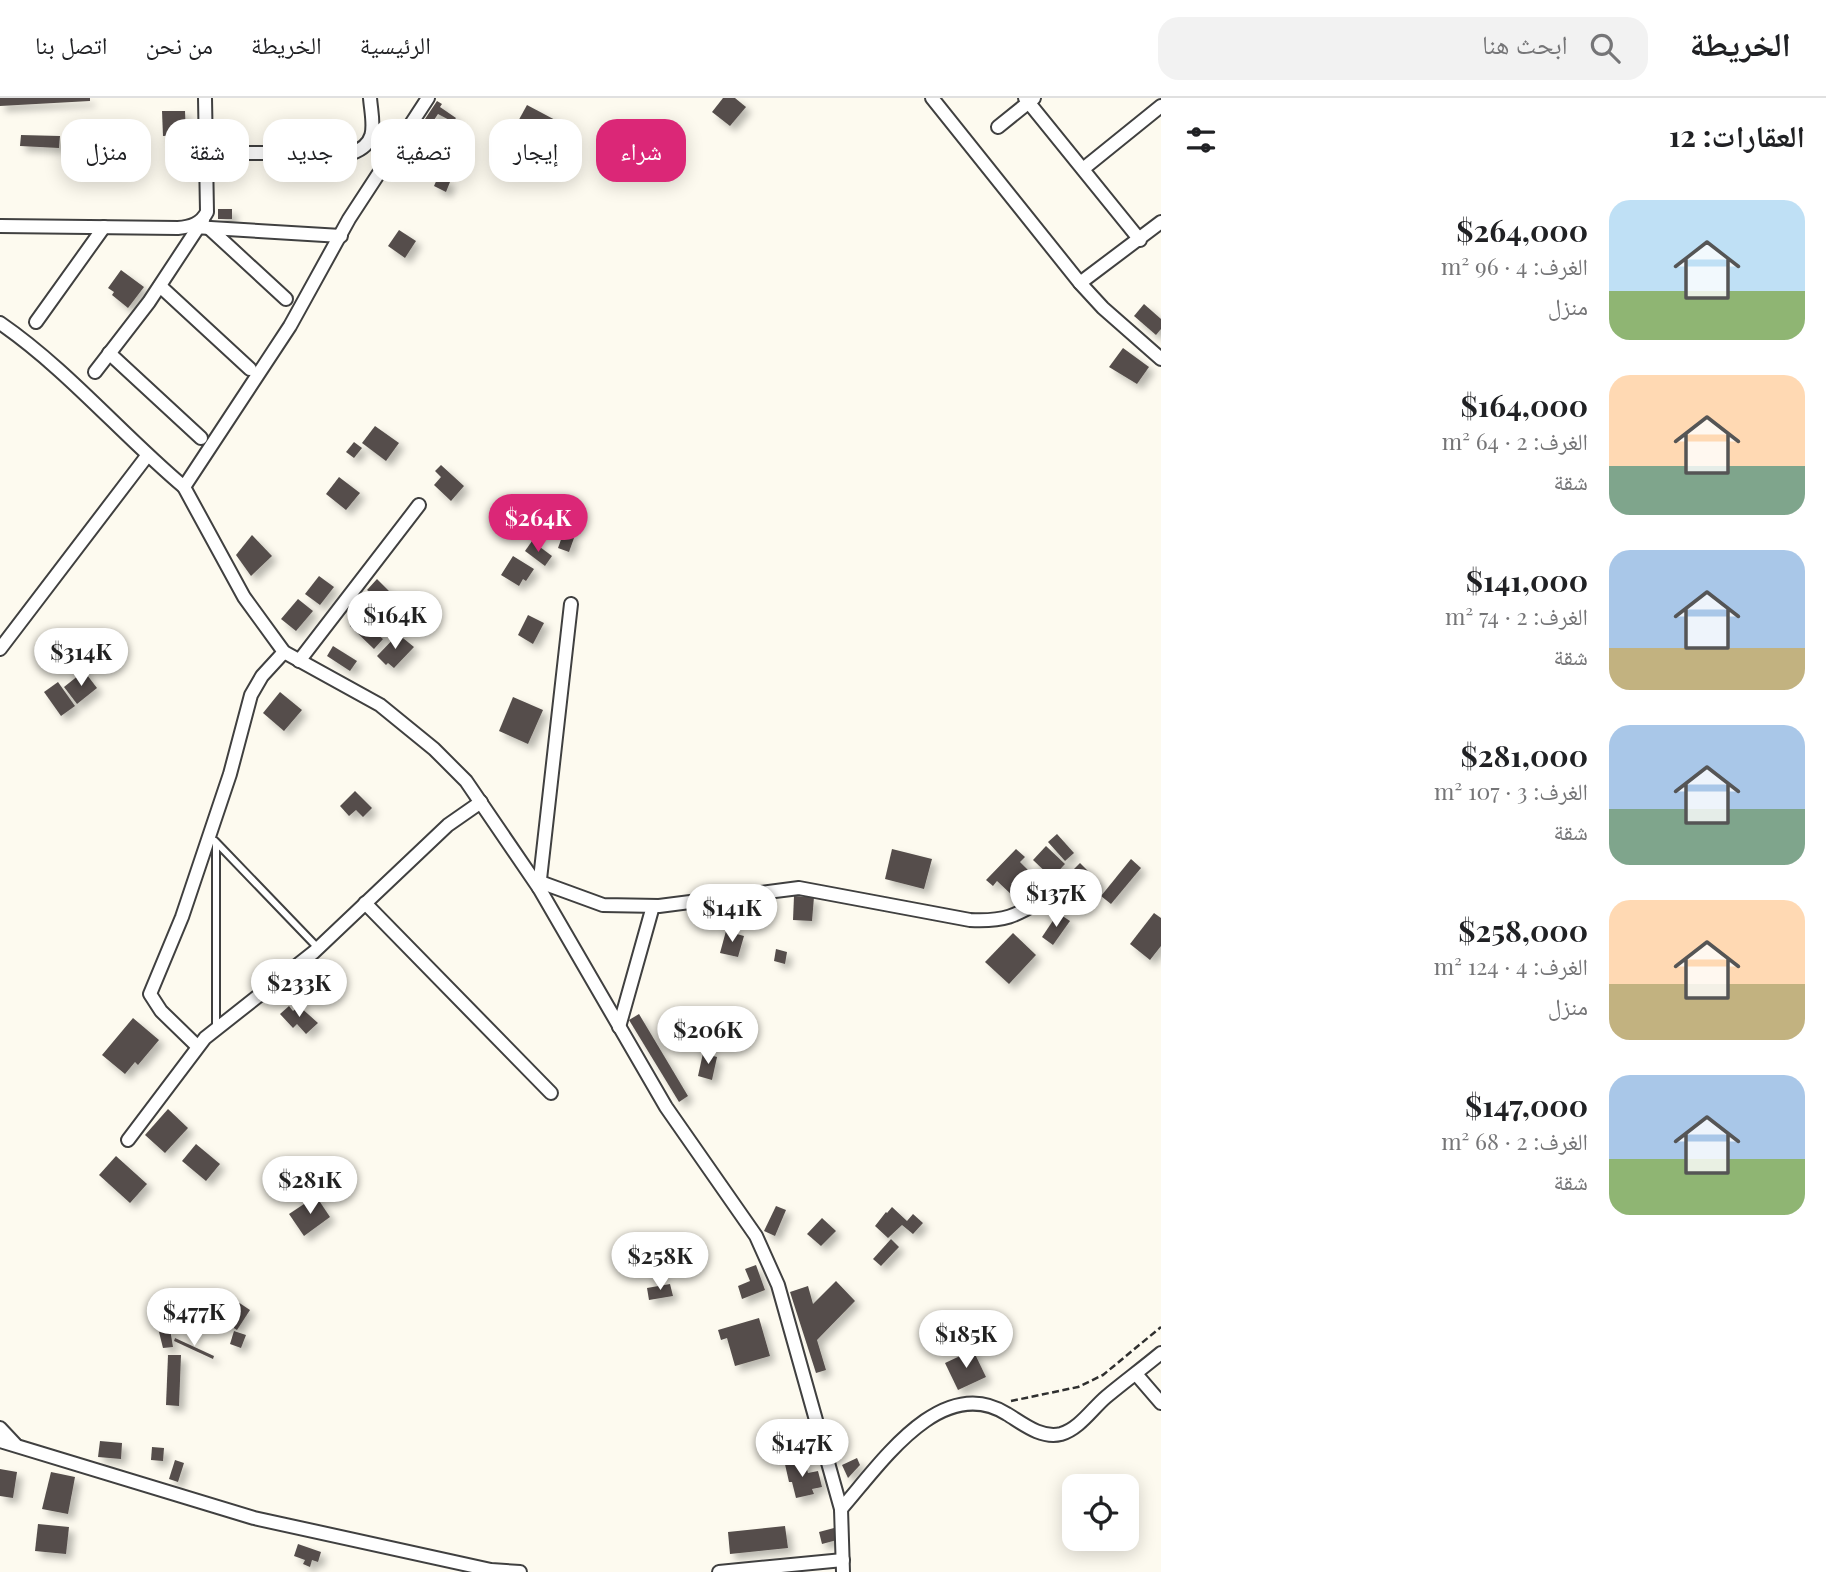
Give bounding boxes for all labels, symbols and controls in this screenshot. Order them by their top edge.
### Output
search box [1158,17,1648,80]
text: الخريطة [1690,20,1791,64]
text: ابحث هنا [1482,26,1568,61]
text: اتصل بنا [35,28,107,60]
text: من نحن [145,28,213,60]
text: الخريطة [251,28,322,60]
text: الرئيسية [360,28,431,60]
icon: search [1586,29,1624,67]
text: العقارات: 12 [1669,115,1805,155]
chip: منزل [61,119,151,182]
chip: شقة [165,119,249,182]
chip: جديد [263,119,357,182]
chip: تصفية [371,119,475,182]
chip: إيجار [489,119,582,182]
chip: شراء [596,119,686,182]
icon: filters [1182,121,1220,159]
text: $264,000 [1456,210,1588,250]
icon: home [1665,228,1749,312]
text: الغرف: 4 · 96 m² [1441,250,1588,281]
text: منزل [1548,290,1588,321]
text: $164,000 [1460,385,1588,425]
icon: home [1665,403,1749,487]
text: الغرف: 2 · 64 m² [1442,425,1588,456]
text: شقة [1554,465,1588,496]
pin: $264K [489,494,587,554]
text: $264K [505,501,571,532]
text: $141,000 [1466,560,1588,600]
icon: home [1665,578,1749,662]
pin: $164K [346,592,444,651]
text: $164K [363,598,427,629]
text: الغرف: 2 · 74 m² [1445,600,1588,631]
pin: $314K [32,628,130,688]
text: $314K [50,635,112,666]
text: شقة [1554,640,1588,671]
text: $281,000 [1461,735,1588,775]
icon: home [1665,753,1749,837]
text: الغرف: 3 · 107 m² [1434,775,1588,806]
text: شقة [1554,815,1588,846]
pin: $137K [1007,870,1105,929]
text: $137K [1026,876,1086,907]
pin: $141K [683,884,781,944]
text: $141K [702,891,762,922]
text: $258,000 [1458,910,1588,950]
icon: home [1665,928,1749,1012]
text: الغرف: 4 · 124 m² [1434,950,1588,981]
pin: $233K [250,960,348,1019]
text: $233K [267,966,331,997]
text: منزل [1548,990,1588,1021]
pin: $206K [659,1006,757,1066]
text: $206K [673,1013,743,1044]
text: $147,000 [1465,1085,1588,1125]
icon: home [1665,1103,1749,1187]
text: الغرف: 2 · 68 m² [1441,1125,1588,1156]
pin: $281K [261,1156,359,1216]
text: $281K [278,1163,342,1194]
text: شقة [1554,1165,1588,1196]
pin: $258K [611,1232,709,1292]
text: $258K [627,1239,693,1270]
pin: $477K [145,1288,243,1348]
text: $477K [163,1295,225,1326]
pin: $185K [917,1310,1015,1370]
text: $185K [935,1317,997,1348]
pin: $147K [753,1420,851,1479]
text: $147K [772,1426,832,1457]
map controls [1062,1474,1139,1551]
button: locate [1062,1474,1139,1551]

